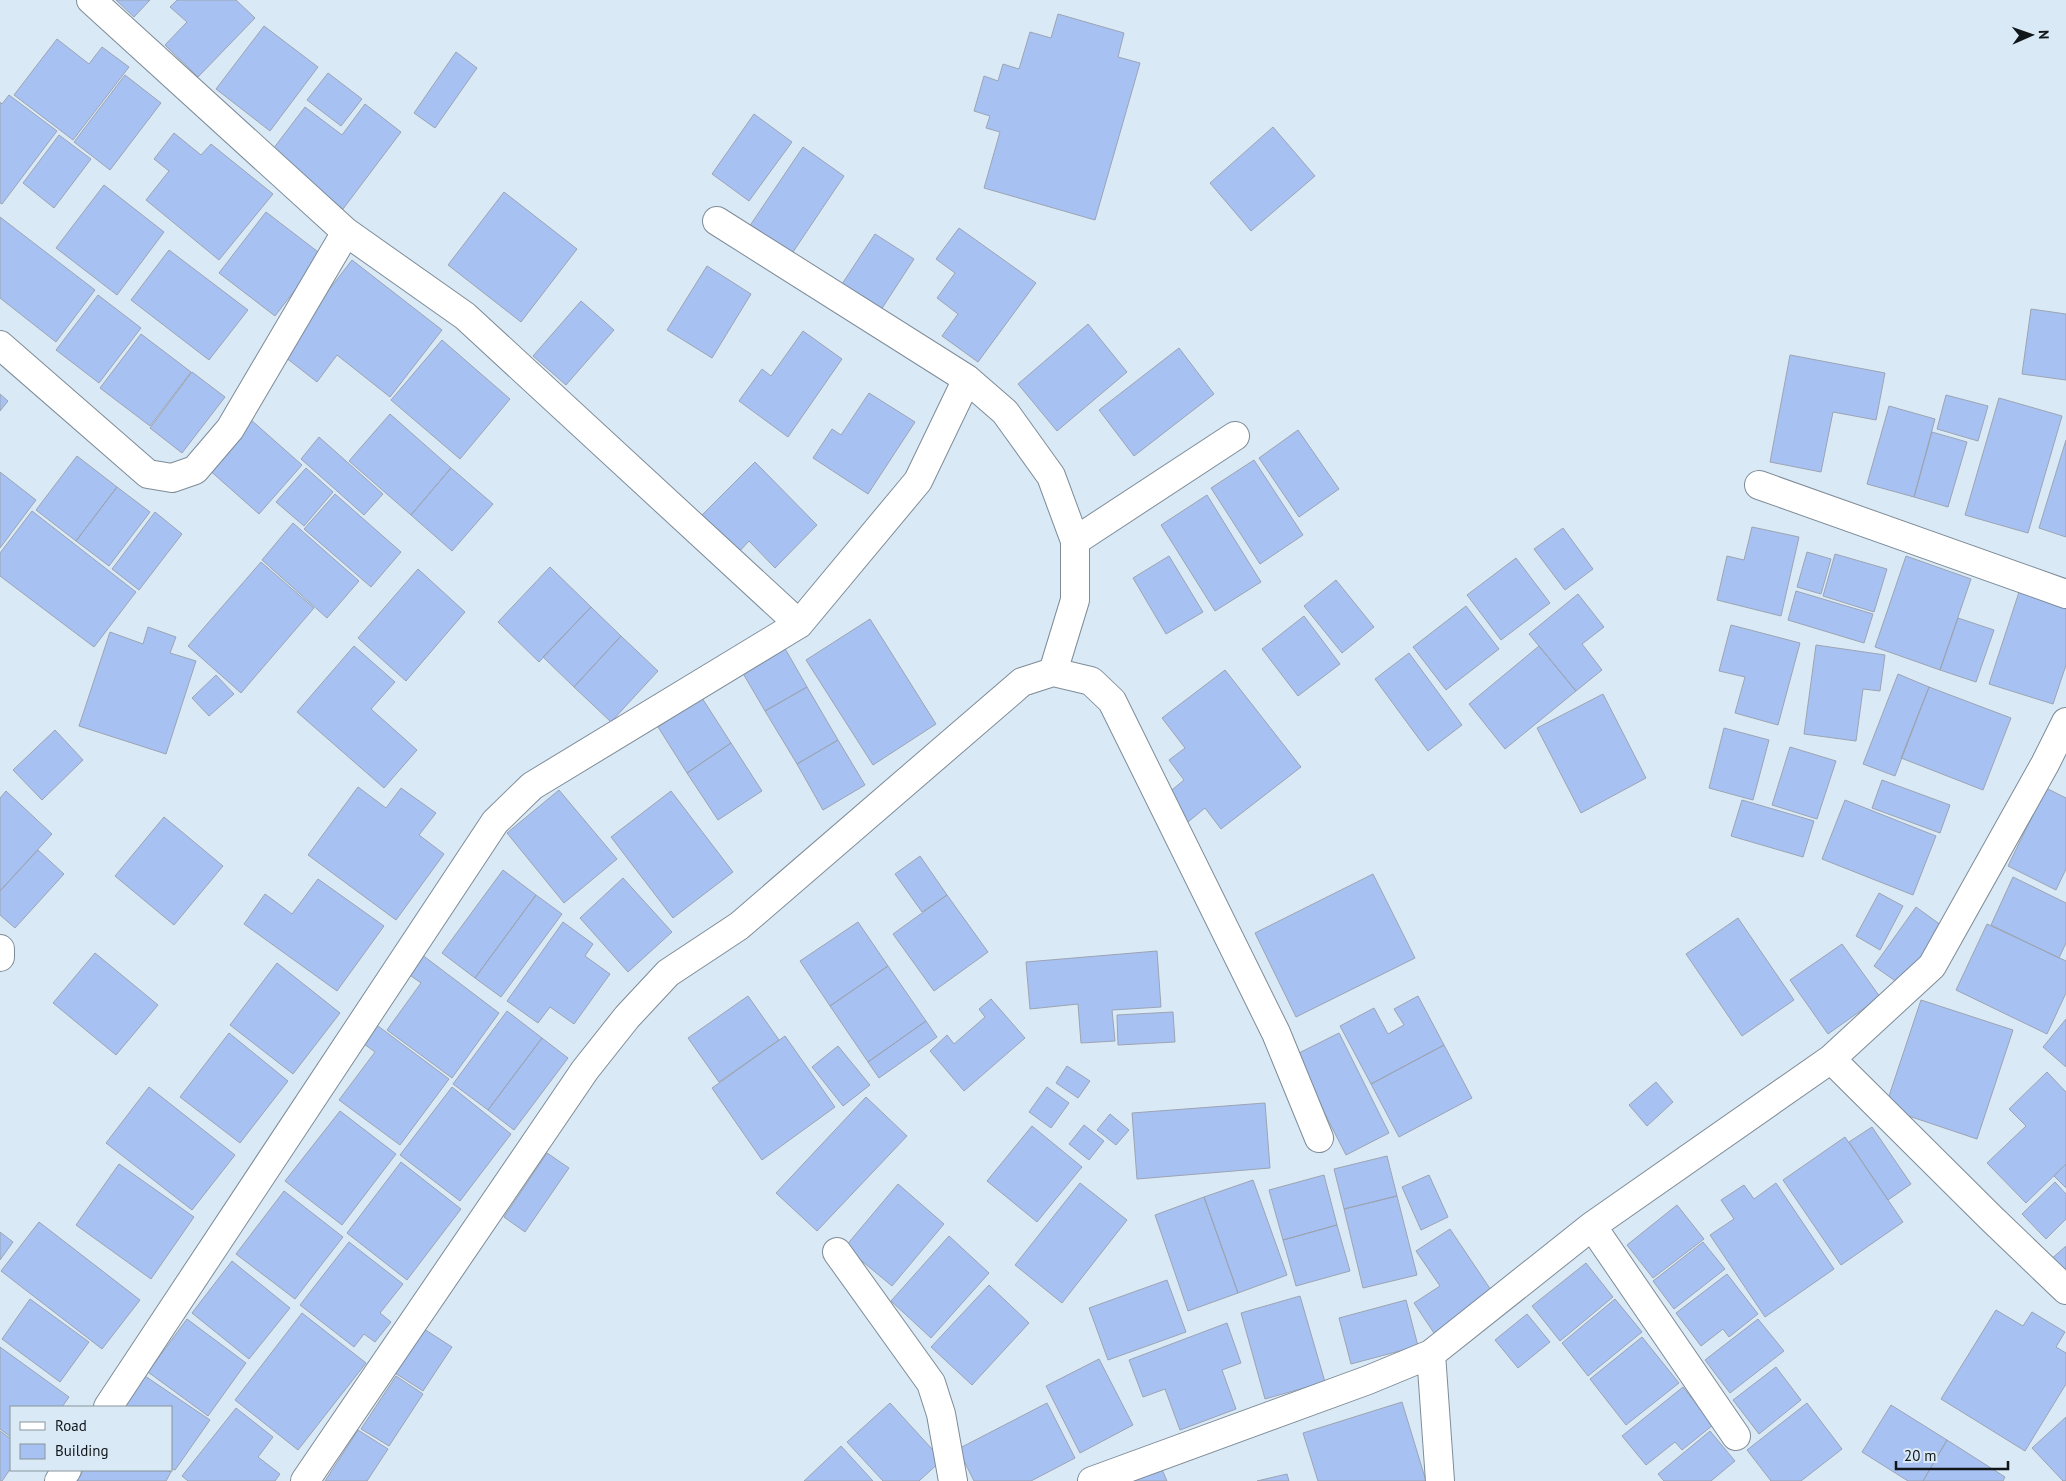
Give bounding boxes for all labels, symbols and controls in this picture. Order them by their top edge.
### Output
north arrow [2006,10,2056,60]
text: N [2035,30,2053,39]
legend [10,1406,172,1471]
text: Road [55,1416,87,1435]
scale bar [1896,1438,2008,1470]
text: Building [55,1441,109,1460]
text: 20 m [1904,1446,1937,1465]

